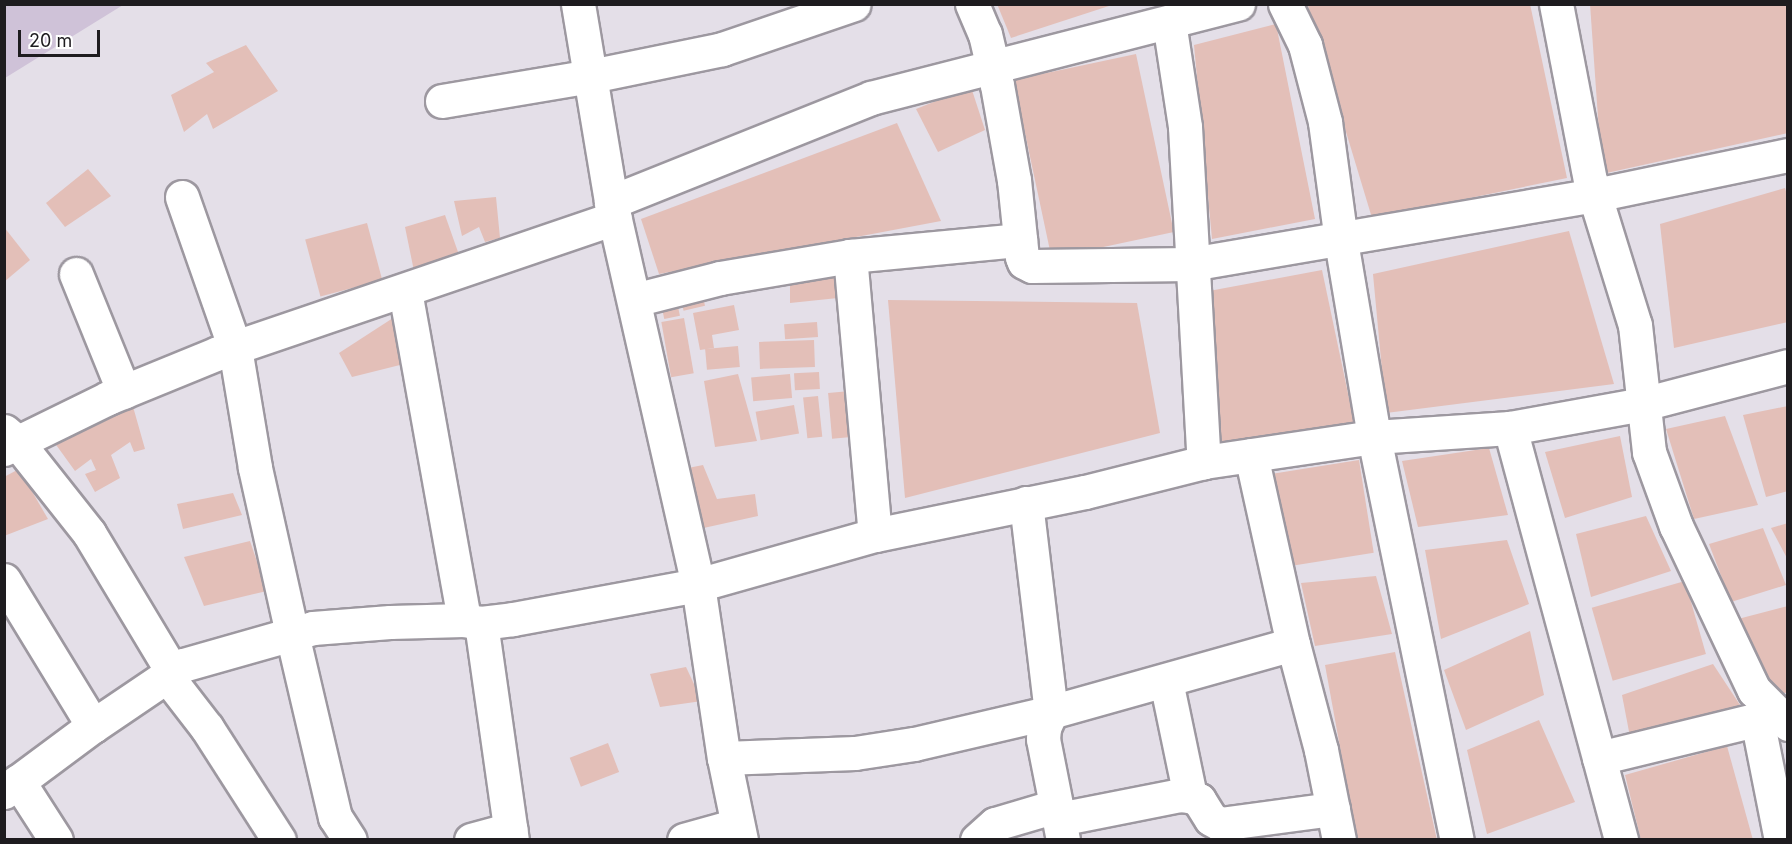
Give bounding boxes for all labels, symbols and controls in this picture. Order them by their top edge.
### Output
scale bar [21,18,104,56]
text: 20 m [29,30,72,51]

